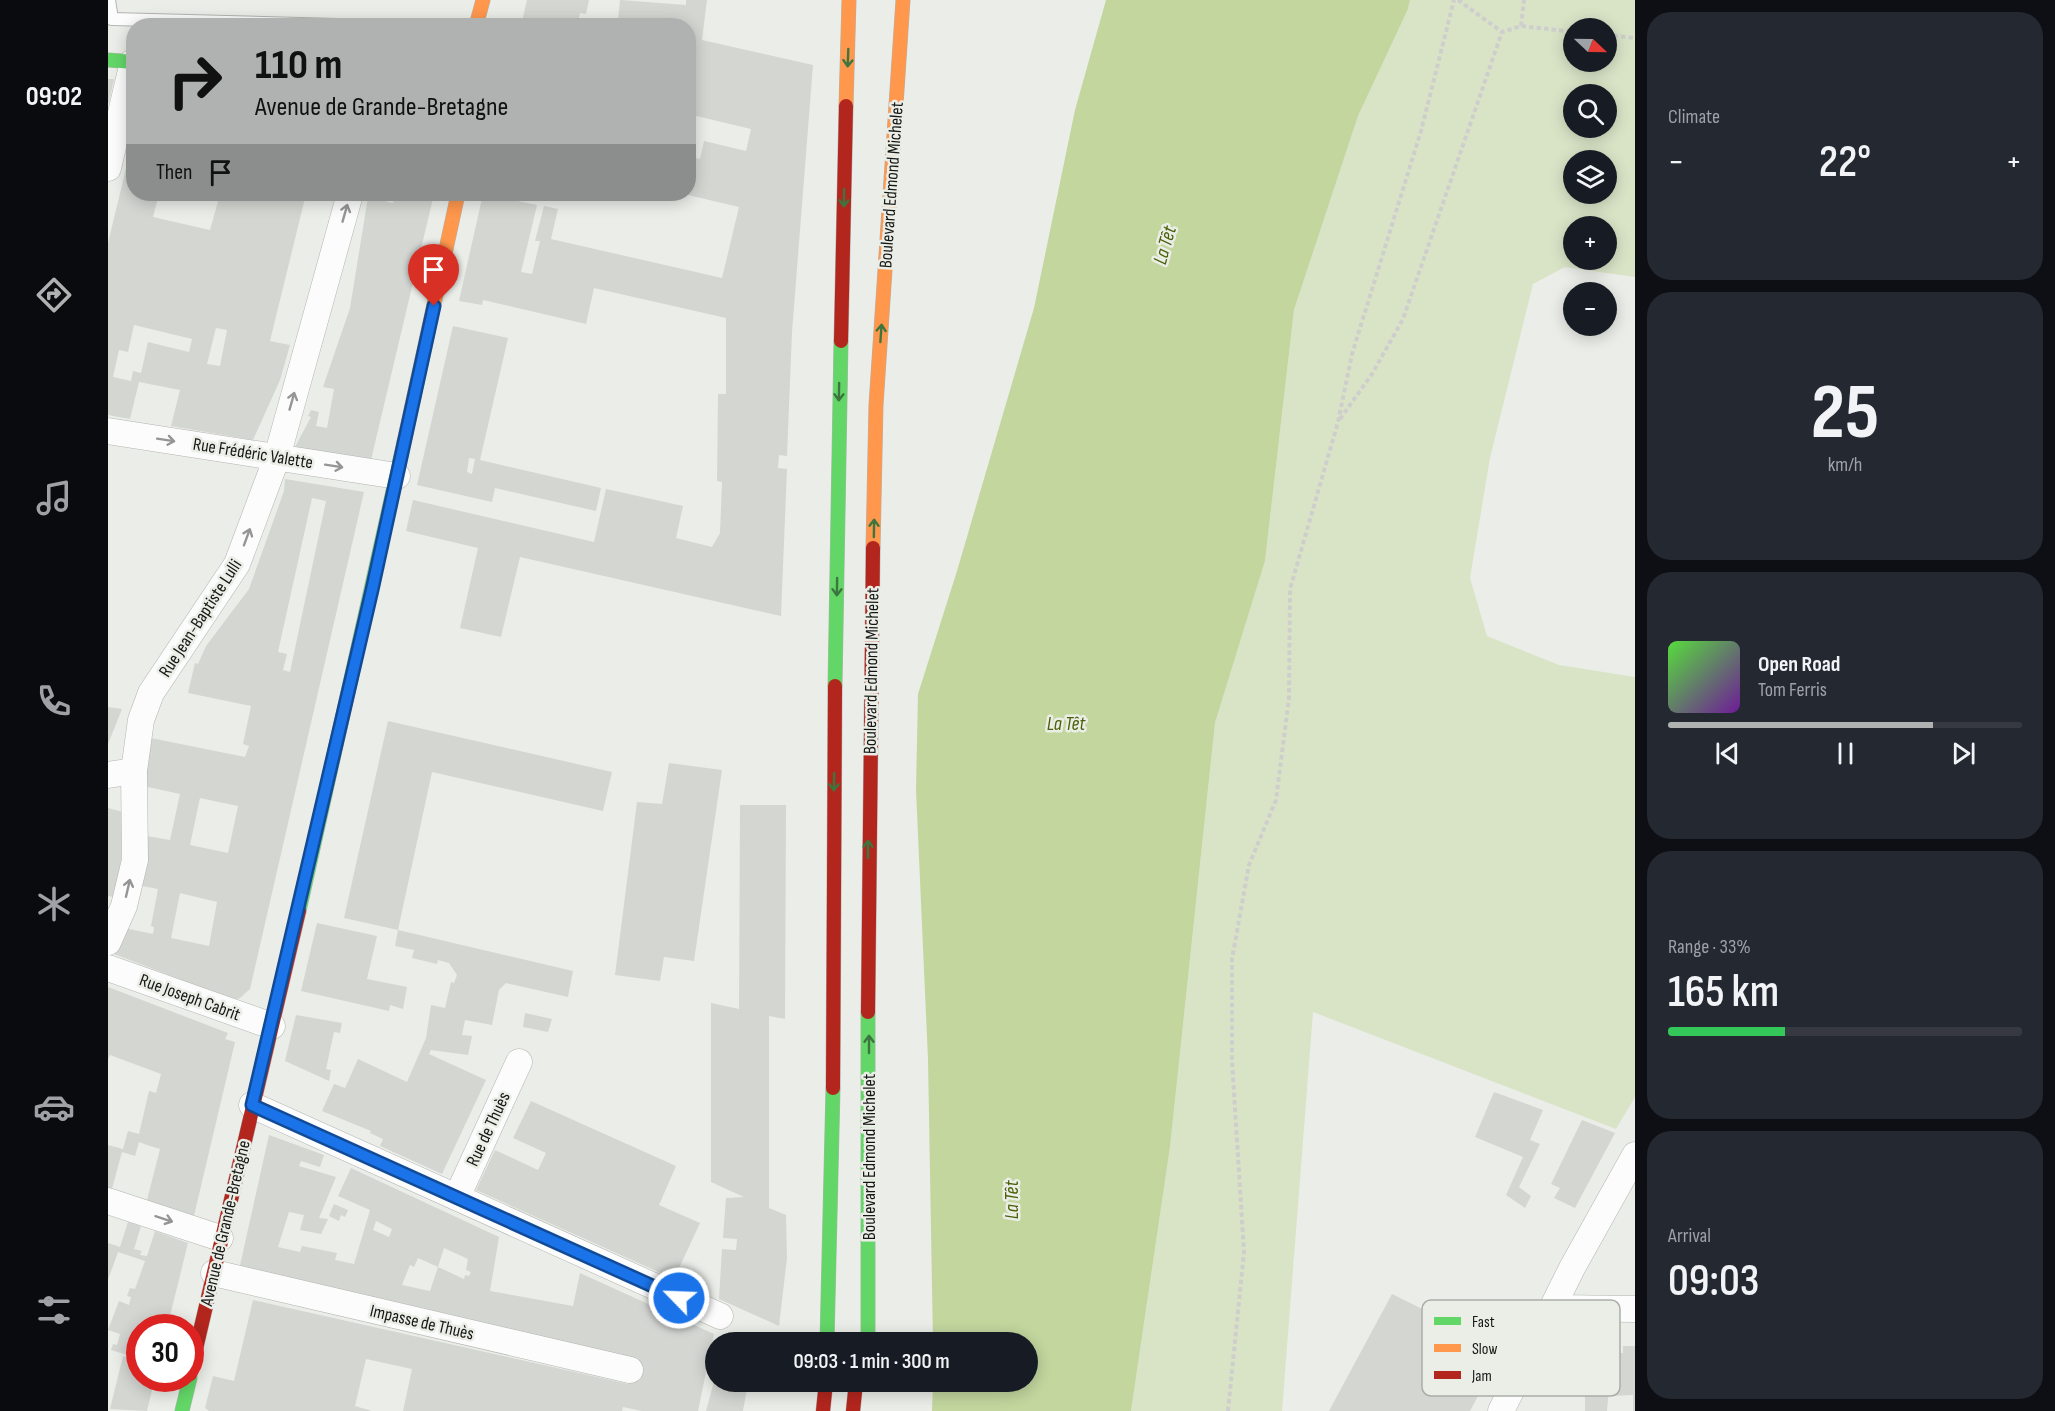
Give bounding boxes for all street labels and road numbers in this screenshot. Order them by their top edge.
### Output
street label: Boulevard Edmond Michelet [875,101,908,269]
street label: Rue Frédéric Valette [191,434,314,473]
street label: Rue Jean-Baptiste Lulli [155,556,246,681]
street label: Boulevard Edmond Michelet [860,587,883,754]
street label: Rue Joseph Cabrit [137,970,244,1026]
street label: Boulevard Edmond Michelet [859,1073,880,1240]
street label: Rue de Thuès [462,1089,515,1170]
street label: Avenue de Grande-Bretagne [196,1138,255,1309]
street label: Impasse de Thuès [368,1300,476,1345]

